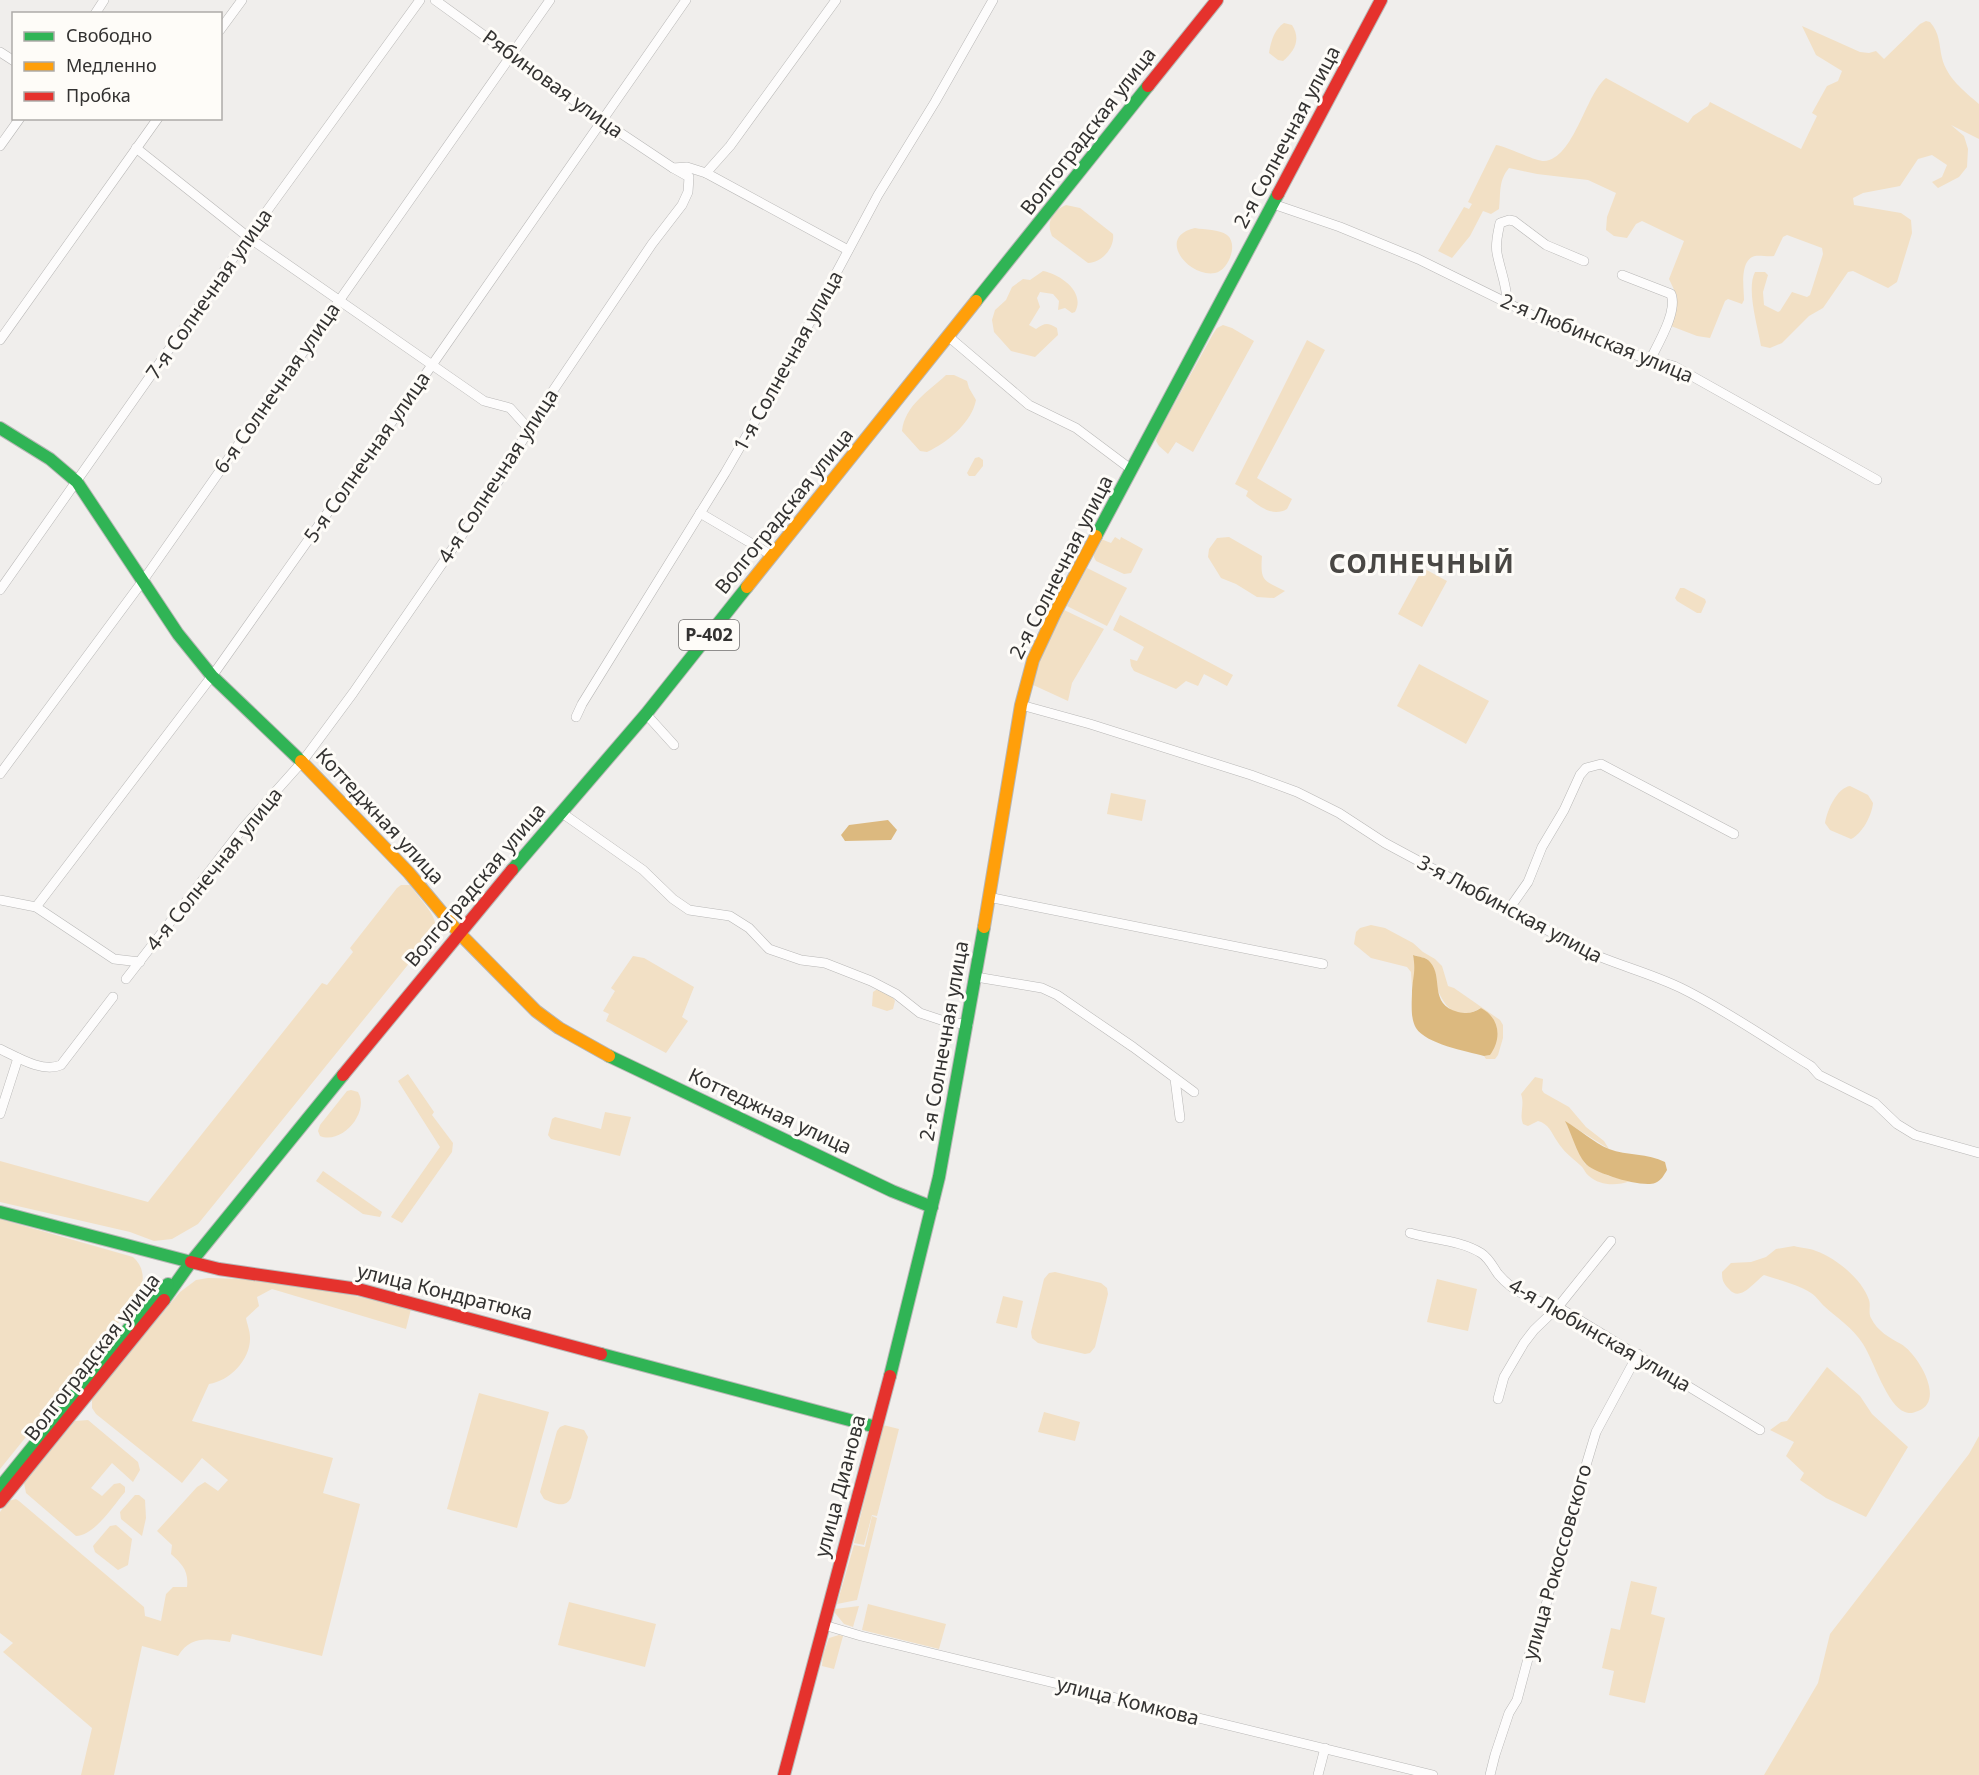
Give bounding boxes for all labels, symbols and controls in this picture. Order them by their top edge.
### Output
legend [12,12,222,120]
text: Свободно [66,23,152,47]
street label: Рябиновая улица [477,23,629,144]
street label: Волгоградская улица [1014,41,1162,220]
street label: 2-я Солнечная улица [1227,41,1346,233]
text: Медленно [66,53,157,77]
text: Пробка [66,83,131,107]
street label: 7-я Солнечная улица [139,203,278,385]
street label: 1-я Солнечная улица [727,266,849,456]
street label: 2-я Любинская улица [1497,286,1698,389]
street label: 6-я Солнечная улица [207,297,346,479]
street label: 5-я Солнечная улица [297,366,436,548]
street label: 4-я Солнечная улица [431,383,564,568]
street label: Волгоградская улица [708,422,859,599]
street label: 2-я Солнечная улица [1002,470,1119,663]
district label: СОЛНЕЧНЫЙ [1329,545,1515,581]
road number: Р-402 [679,620,739,650]
street label: Коттеджная улица [310,742,451,890]
street label: 4-я Солнечная улица [139,781,288,956]
street label: Волгоградская улица [398,797,551,972]
street label: 3-я Любинская улица [1413,848,1607,969]
street label: 2-я Солнечная улица [913,939,974,1143]
street label: Коттеджная улица [684,1061,856,1160]
street label: улица Кондратюка [355,1257,536,1326]
street label: Волгоградская улица [18,1267,166,1446]
street label: 4-я Любинская улица [1504,1271,1696,1398]
street label: улица Дианова [808,1412,872,1560]
street label: улица Рокоссовского [1516,1461,1597,1663]
street label: улица Комкова [1054,1670,1202,1731]

